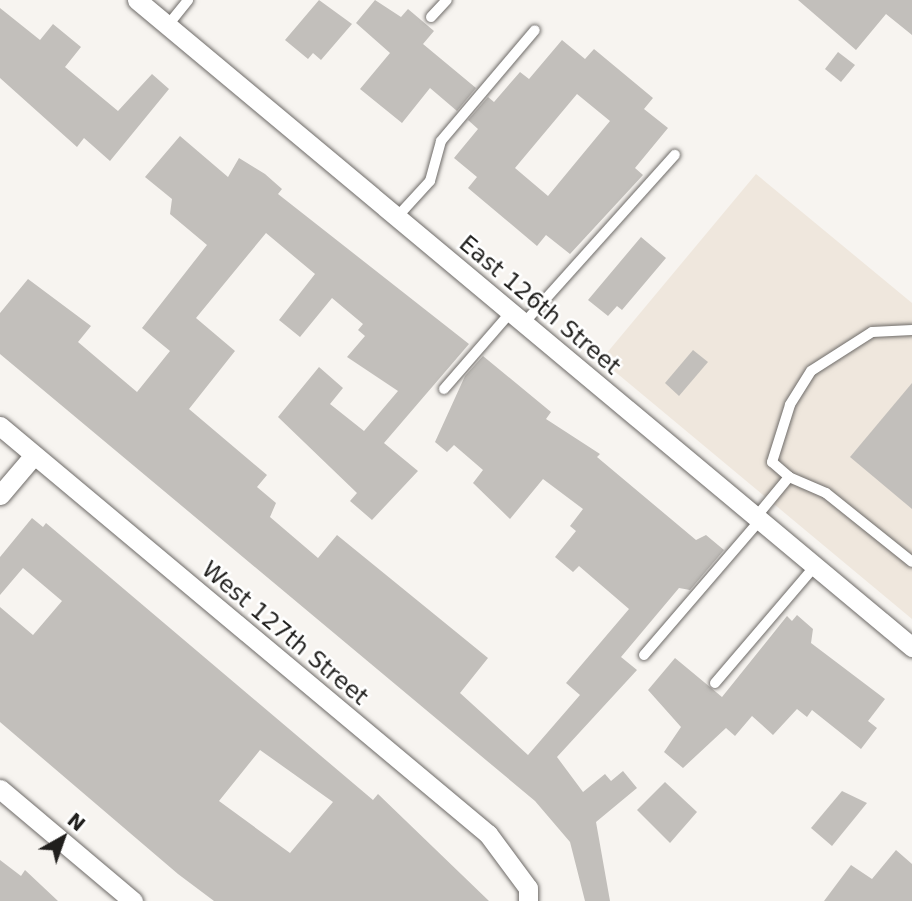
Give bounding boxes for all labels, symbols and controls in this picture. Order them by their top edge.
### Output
street label: East 126th Street [454,230,626,380]
street label: West 127th Street [196,555,374,711]
north arrow [28,803,98,873]
text: N [63,808,90,835]

